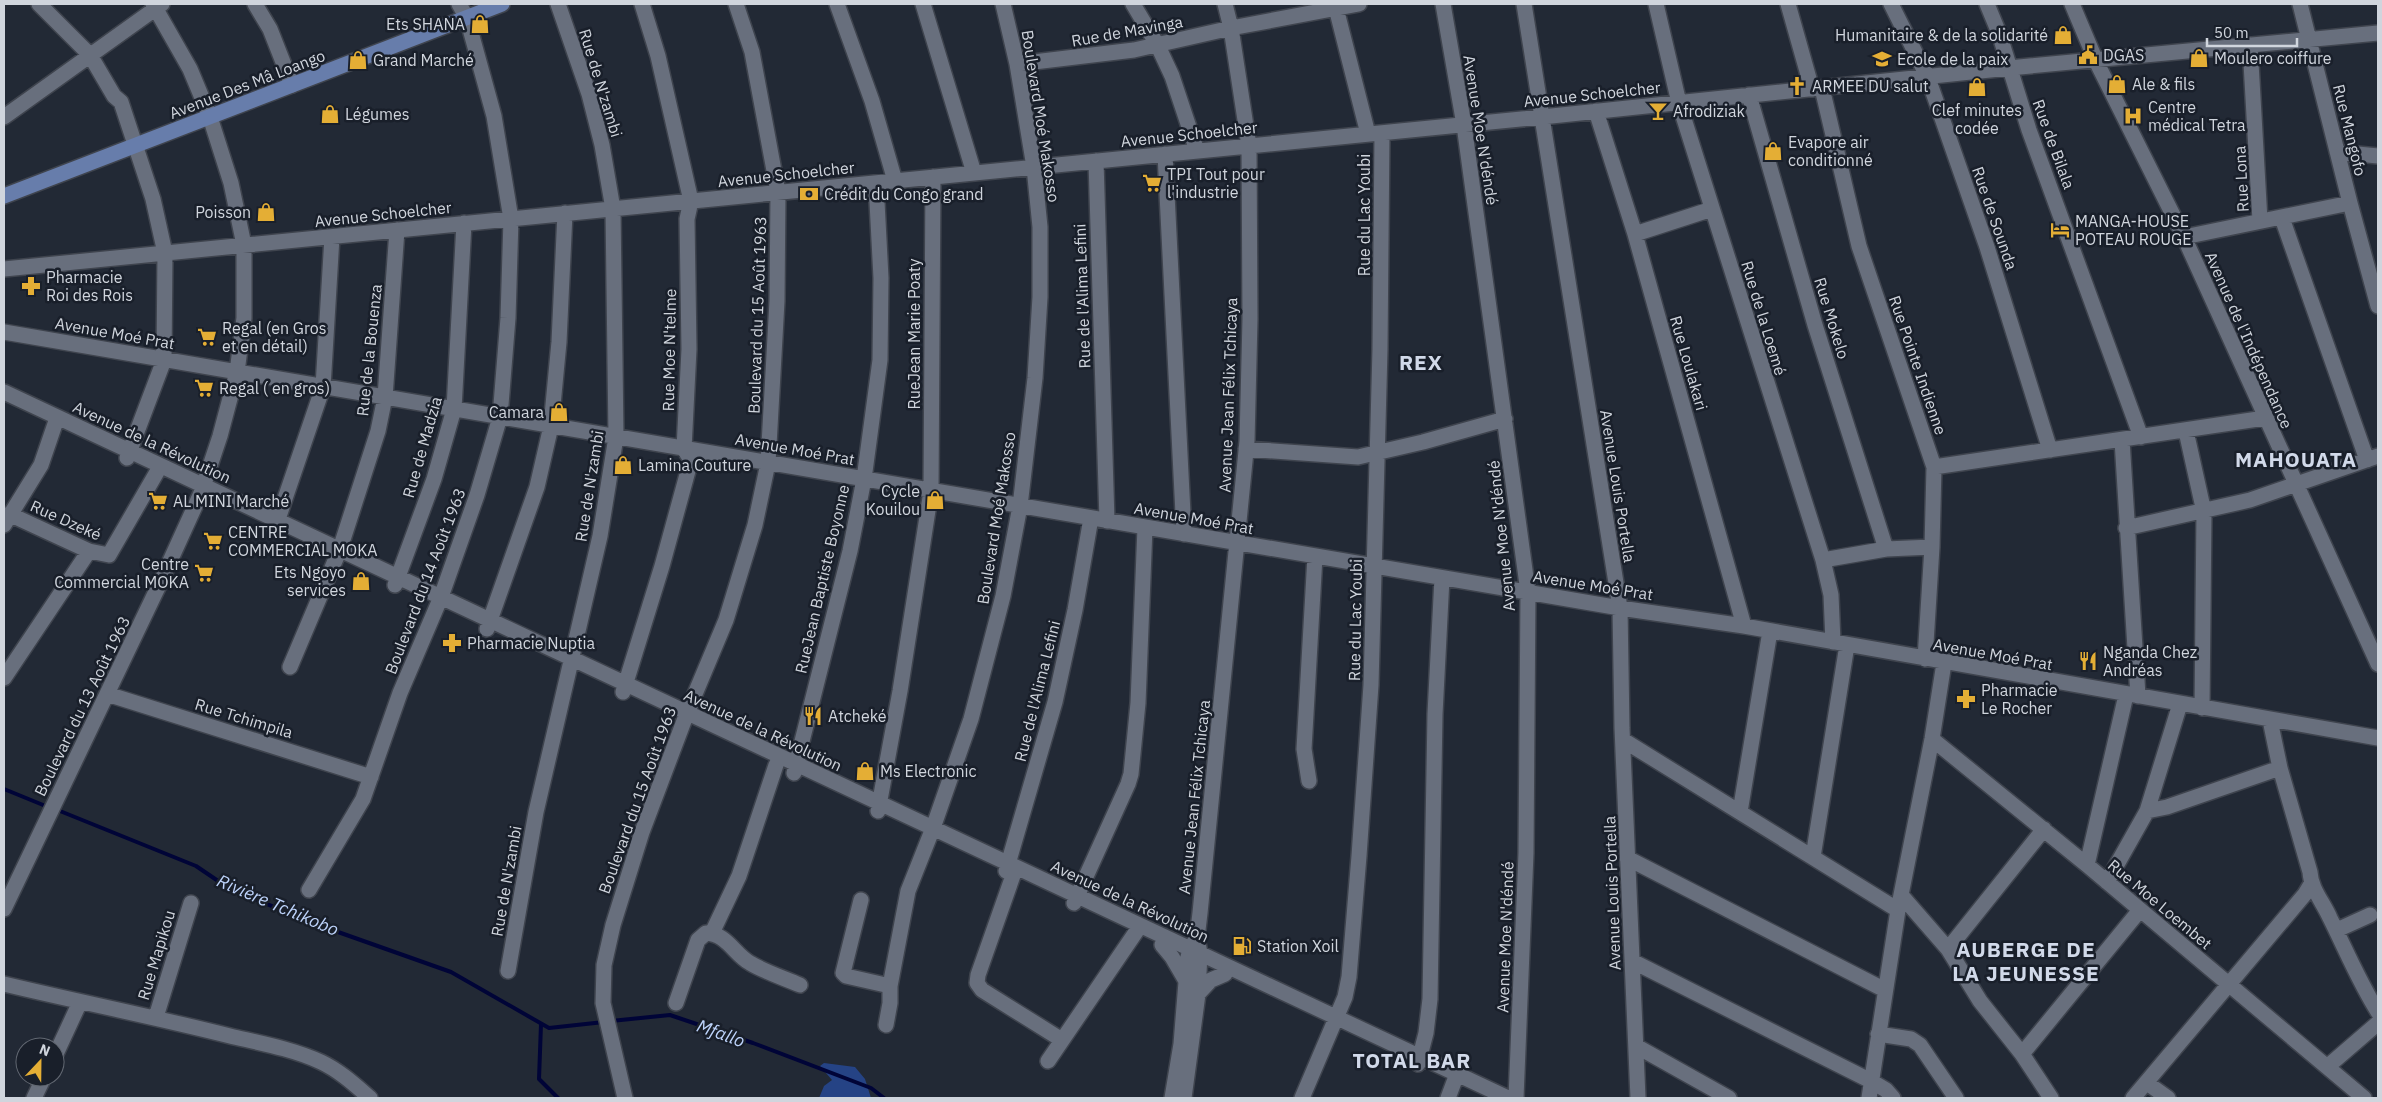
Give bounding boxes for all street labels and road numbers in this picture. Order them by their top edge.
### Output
street label: Rue de Mavinga [1070,11,1185,51]
street label: Rue de N'zambi [575,26,627,140]
street label: Boulevard Moé Makosso [1017,28,1065,204]
street label: Avenue Des Mâ Loango [166,45,328,123]
street label: Avenue Moe N'déndé [1459,53,1503,207]
street label: Avenue Schoelcher [1523,77,1662,111]
street label: Rue Mangofo [2329,82,2371,178]
street label: Rue de Bilala [2029,96,2080,192]
street label: Avenue Schoelcher [1120,117,1259,151]
street label: Rue Lona [2229,145,2253,213]
street label: Rue du Lac Youbi [1354,154,1374,276]
street label: Avenue Schoelcher [717,157,856,191]
street label: Rue de Sounda [1968,164,2022,273]
street label: Avenue Schoelcher [314,197,453,231]
street label: Boulevard du 15 Août 1963 [744,216,770,414]
street label: Rue de l'Alima Lefini [1069,223,1095,369]
street label: Avenue de l'Indépendance [2201,248,2297,432]
street label: Rue de la Loemé [1737,258,1791,378]
street label: RueJean Marie Poaty [904,259,924,409]
street label: Rue Mokelo [1810,275,1854,361]
street label: Rue de la Bouenza [352,283,386,417]
street label: Rue Moe N'telme [658,288,680,412]
street label: Rue Pointe Indienne [1885,293,1951,437]
street label: Avenue Jean Félix Tchicaya [1215,297,1241,493]
street label: Avenue Moé Prat [54,313,176,353]
street label: Rue Loulakari [1666,313,1712,413]
street label: Rue de Madzia [398,394,446,500]
street label: Avenue de la Révolution [70,397,234,487]
street label: Avenue Louis Portella [1596,408,1640,564]
street label: Rue de N'zambi [570,429,608,543]
street label: Avenue Moé Prat [734,429,856,469]
street label: Boulevard Moé Makosso [972,430,1020,606]
street label: Avenue Moe N'déndé [1483,459,1519,613]
street label: RueJean Baptiste Boyonne [791,482,854,675]
street label: Boulevard du 14 Août 1963 [380,485,470,677]
street label: Rue Dzeké [27,495,105,545]
street label: Avenue Moé Prat [1133,498,1255,538]
street label: Rue du Lac Youbi [1344,559,1366,681]
street label: Avenue Moé Prat [1532,566,1654,604]
street label: Boulevard du 13 Août 1963 [30,613,134,799]
street label: Rue de l'Alima Lefini [1010,618,1064,764]
street label: Avenue Moé Prat [1932,634,2054,674]
street label: Avenue de la Révolution [681,685,845,775]
street label: Rue Tchimpila [193,694,296,743]
street label: Avenue Jean Félix Tchicaya [1174,698,1214,895]
street label: Boulevard du 15 Août 1963 [594,704,680,896]
street label: Avenue Louis Portella [1599,815,1625,971]
street label: Rue de N'zambi [486,824,526,938]
street label: Rue Moe Loembet [2104,855,2216,953]
street label: Avenue de la Révolution [1048,856,1212,946]
street label: Avenue Moe N'déndé [1492,861,1518,1013]
street label: Rue Mapikou [133,908,179,1002]

